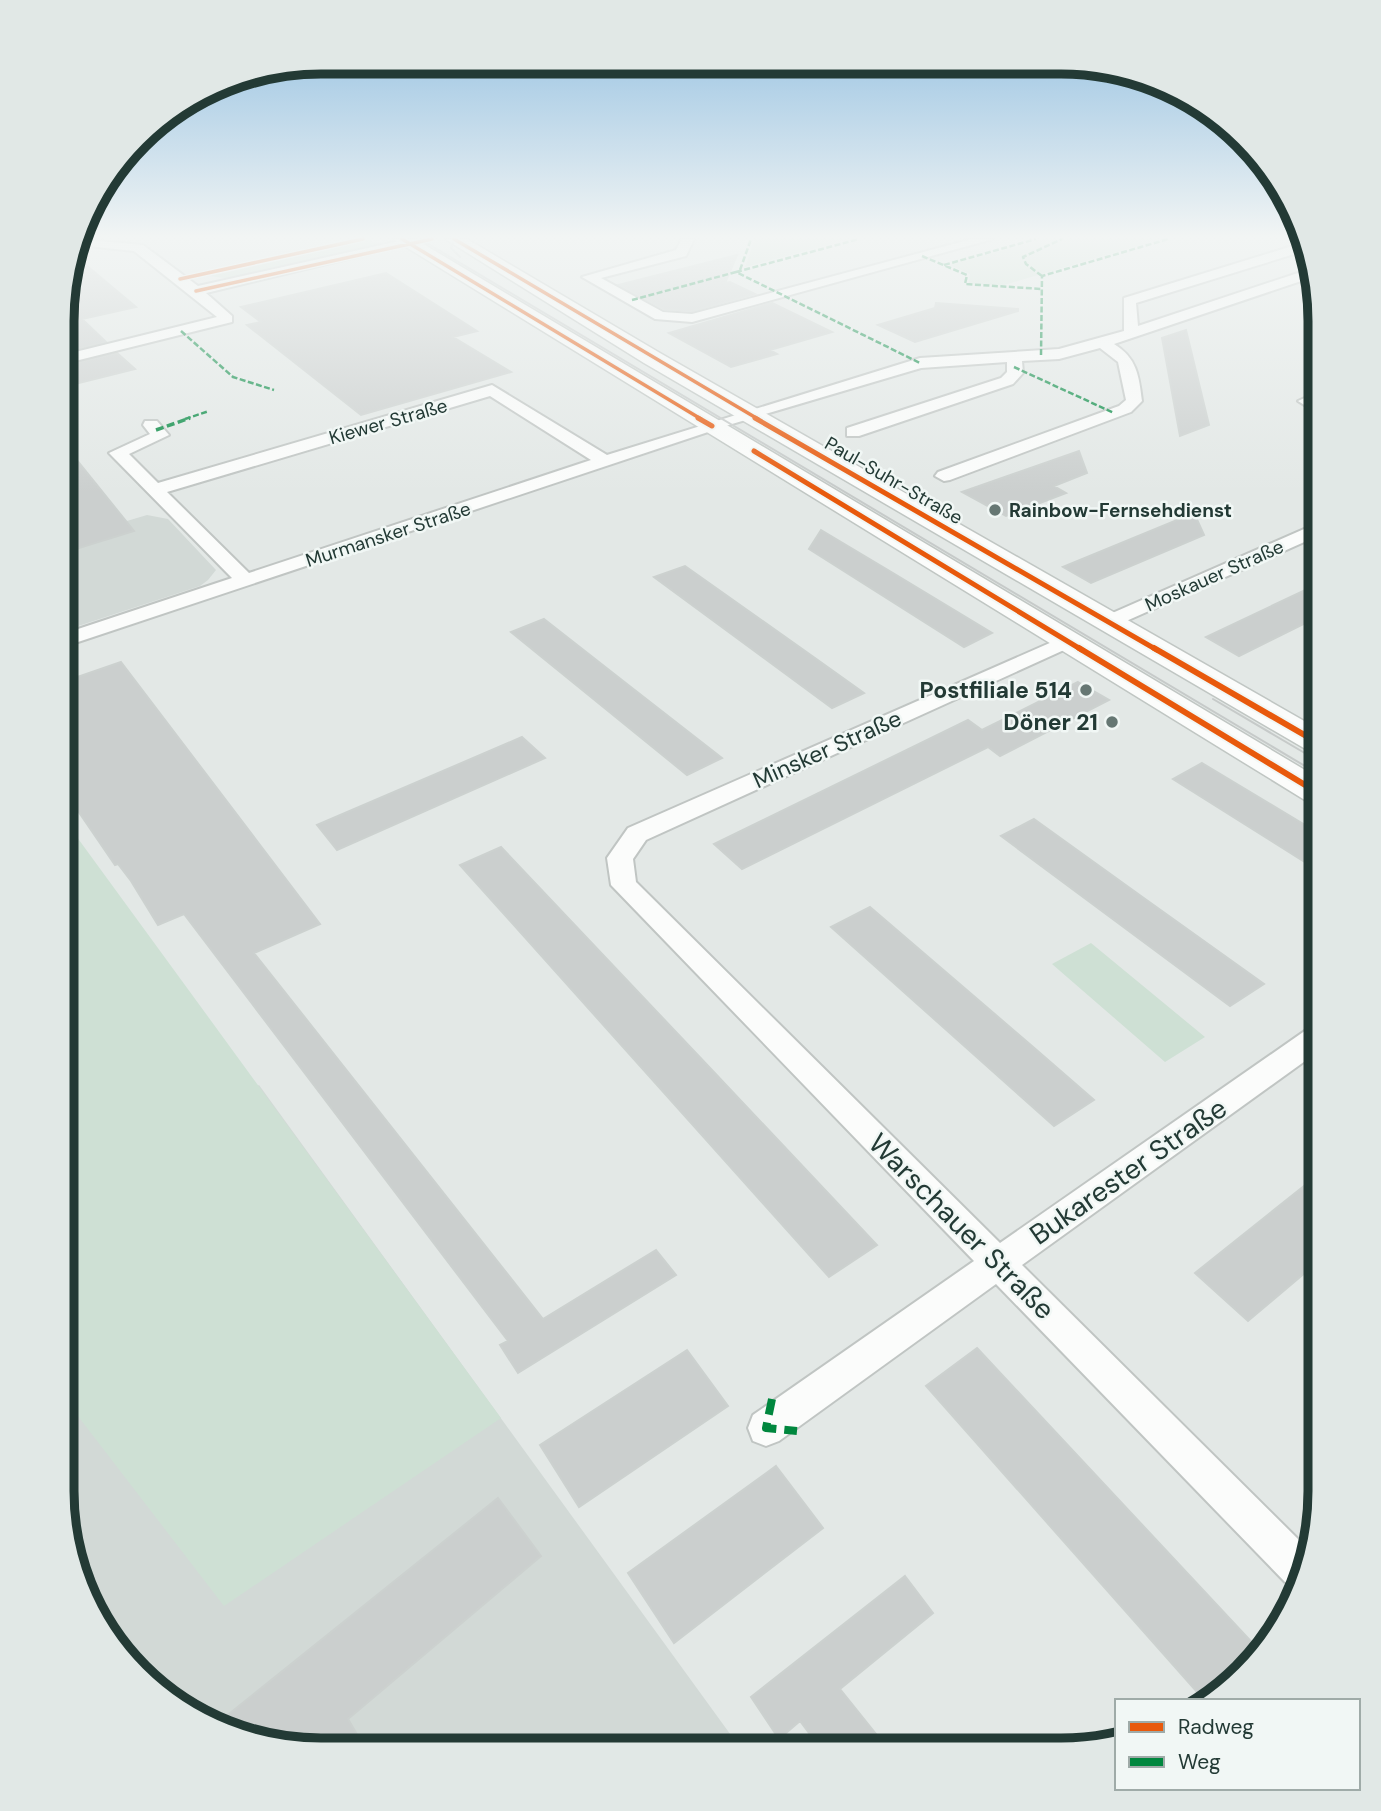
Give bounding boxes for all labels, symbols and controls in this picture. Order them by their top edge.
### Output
street label: Kiewer Straße [326,393,450,450]
street label: Paul-Suhr-Straße [820,431,967,530]
street label: Murmansker Straße [302,496,474,573]
place label: Rainbow-Fernsehdienst [1009,498,1232,523]
marker: Rainbow-Fernsehdienst [987,502,1003,518]
street label: Moskauer Straße [1141,534,1287,617]
place label: Postfiliale 514 [920,675,1072,705]
marker: Postfiliale 514 [1078,682,1094,698]
street label: Minsker Straße [748,703,906,795]
place label: Döner 21 [1003,707,1098,737]
marker: Döner 21 [1104,714,1120,730]
street label: Bukarester Straße [1022,1090,1234,1253]
street label: Warschauer Straße [860,1125,1063,1328]
legend [1115,1699,1360,1790]
text: Radweg [1178,1713,1254,1741]
text: Weg [1178,1748,1221,1776]

